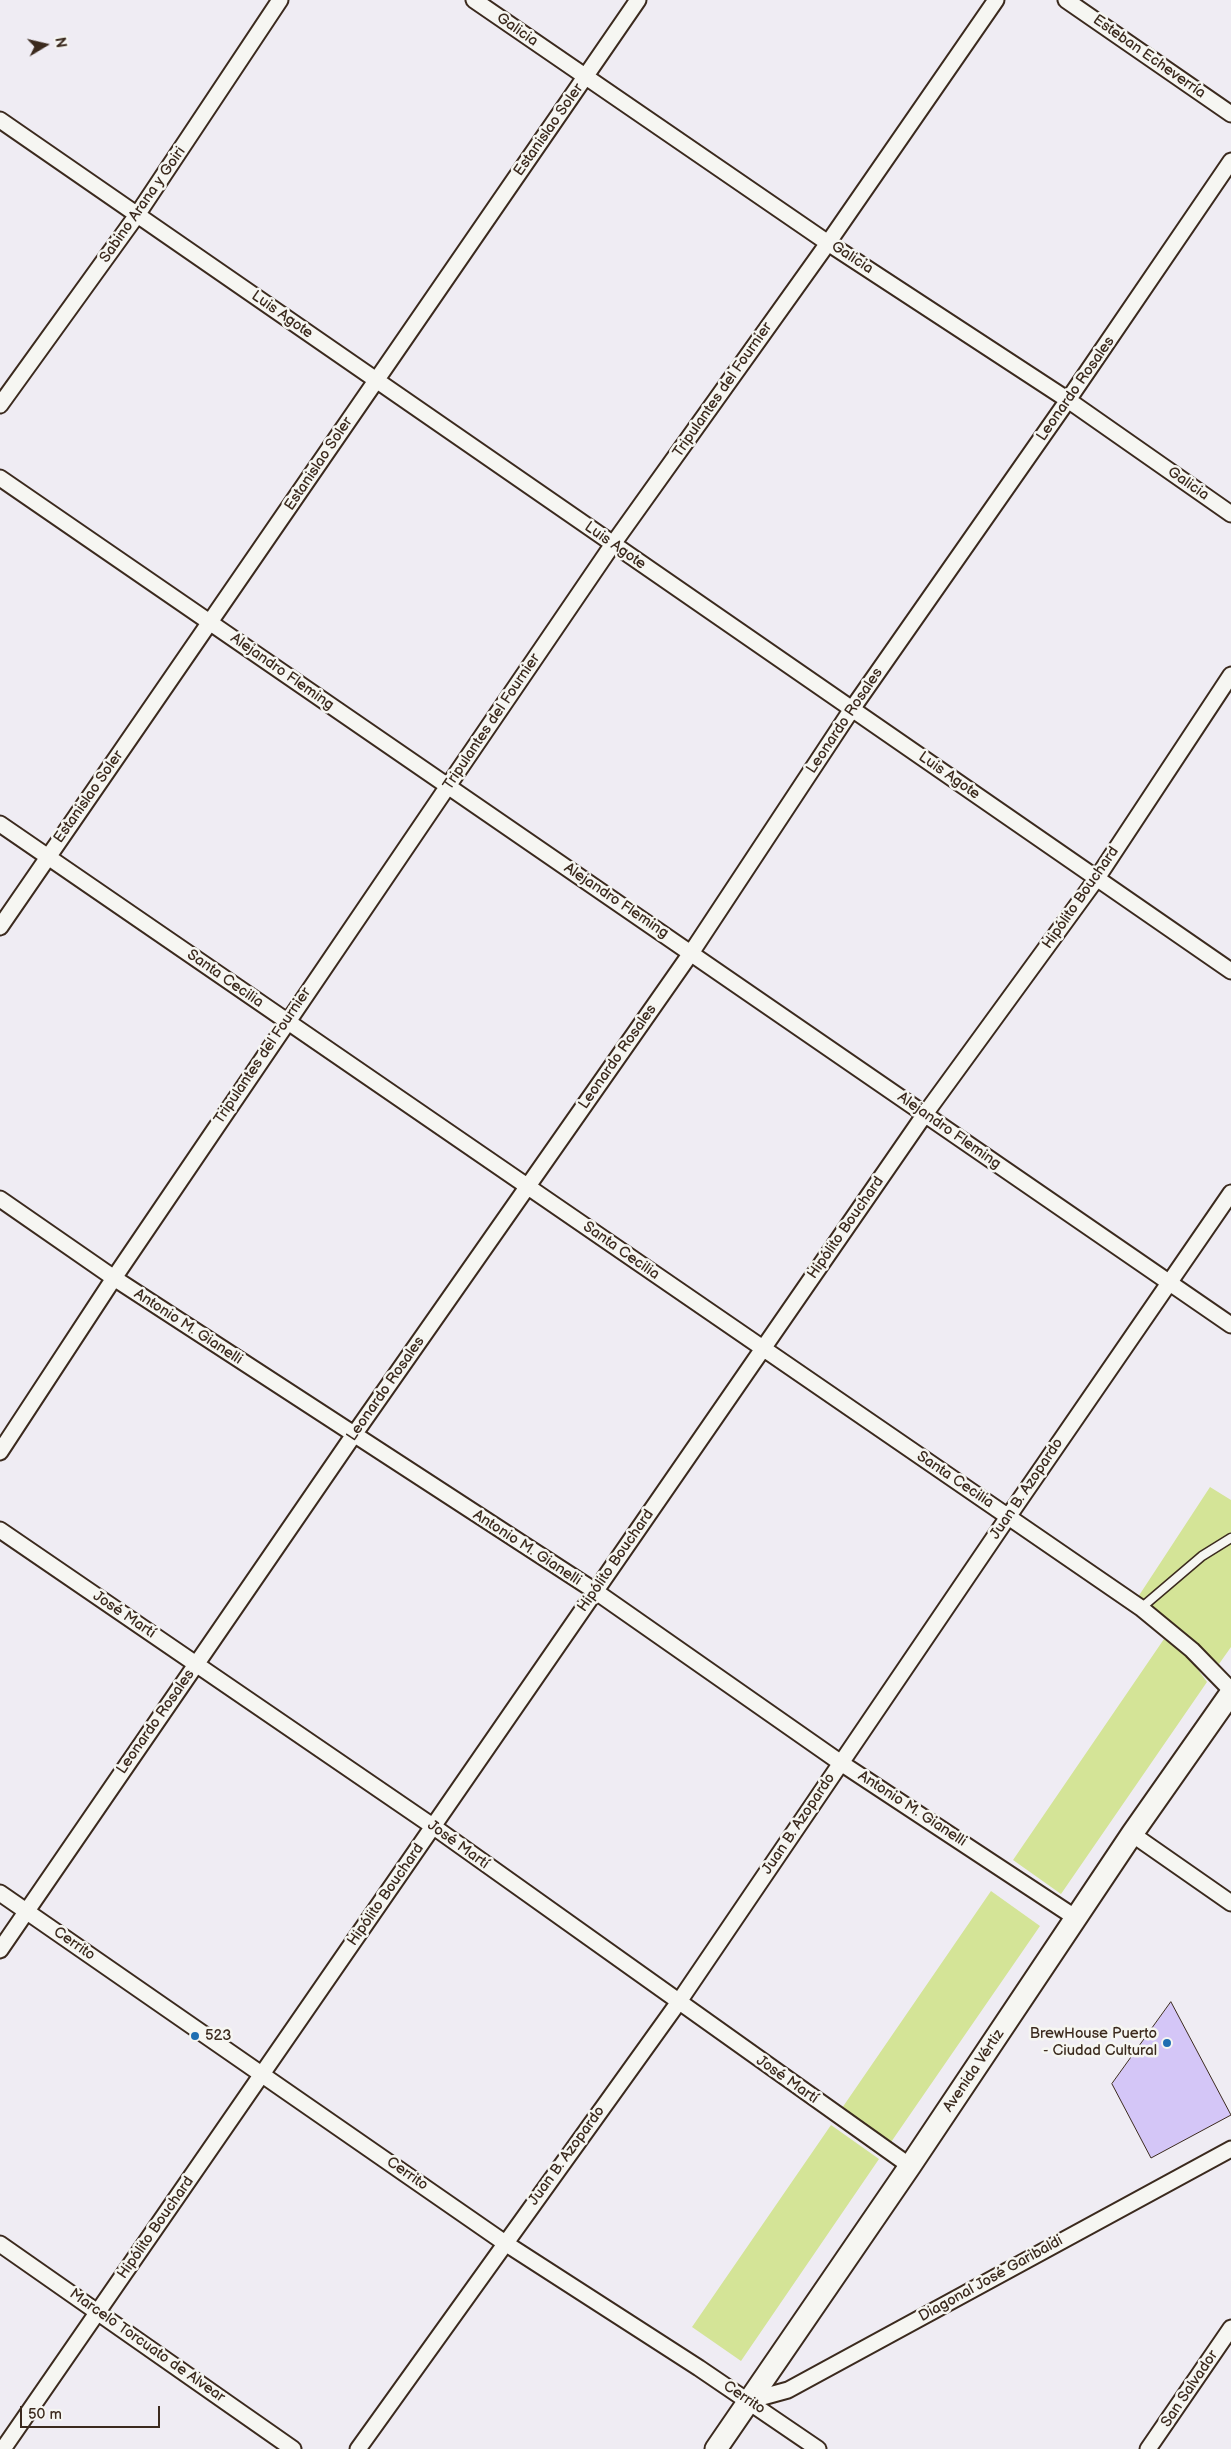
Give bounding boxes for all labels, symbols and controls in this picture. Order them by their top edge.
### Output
street label: Galicia [493,9,541,51]
street label: Esteban Echeverría [1089,11,1209,103]
north arrow [20,20,70,70]
text: N [51,36,70,49]
street label: Estanislao Soler [510,80,588,180]
street label: Sabino Arana y Goiri [96,144,190,266]
street label: Galicia [828,238,876,278]
street label: Luis Agote [248,287,316,343]
street label: Tripulantes del Fournier [670,319,776,461]
street label: Leonardo Rosales [1033,333,1119,445]
street label: Estanislao Soler [281,414,357,514]
street label: Galicia [1164,463,1212,505]
street label: Luis Agote [581,518,649,574]
street label: Alejandro Fleming [227,630,337,714]
street label: Tripulantes del Fournier [440,650,544,794]
street label: Leonardo Rosales [803,665,887,777]
street label: Estanislao Soler [50,747,128,847]
street label: Luis Agote [915,748,983,804]
street label: Hipólito Bouchard [1039,843,1123,953]
street label: Alejandro Fleming [560,859,672,943]
street label: Santa Cecilia [183,946,267,1012]
street label: Tripulantes del Fournier [211,984,315,1128]
street label: Leonardo Rosales [575,1001,661,1113]
street label: Alejandro Fleming [894,1089,1004,1173]
street label: Hipólito Bouchard [804,1173,888,1283]
street label: Santa Cecilia [579,1218,663,1284]
street label: Antonio M. Gianelli [130,1285,246,1369]
street label: Leonardo Rosales [343,1333,429,1445]
street label: Juan B. Azopardo [987,1435,1067,1543]
street label: Santa Cecilia [913,1448,997,1512]
street label: Antonio M. Gianelli [469,1506,585,1590]
street label: Hipólito Bouchard [574,1506,658,1616]
street label: José Martí [89,1587,159,1643]
street label: Leonardo Rosales [113,1666,199,1778]
street label: Antonio M. Gianelli [854,1767,970,1851]
street label: Juan B. Azopardo [759,1770,839,1878]
street label: José Martí [424,1817,492,1873]
street label: Hipólito Bouchard [344,1840,428,1950]
street label: Cerrito [50,1923,98,1965]
place label: BrewHouse Puerto - Ciudad Cultural [1030,2025,1157,2060]
street label: Avenida Vértiz [940,2026,1008,2116]
place label: 523 [205,2027,231,2045]
marker: 523 [189,2030,201,2042]
marker: BrewHouse Puerto - Ciudad Cultural [1161,2037,1173,2049]
street label: José Martí [752,2052,822,2108]
street label: Juan B. Azopardo [525,2103,609,2209]
street label: Cerrito [383,2153,431,2195]
street label: Hipólito Bouchard [114,2173,198,2283]
street label: Diagonal José Garibaldi [916,2232,1066,2326]
street label: Marcelo Torcuato de Alvear [66,2285,228,2407]
street label: San Salvador [1158,2347,1222,2431]
street label: Cerrito [720,2378,768,2418]
scale bar [22,2396,162,2428]
text: 50 m [28,2405,62,2424]

